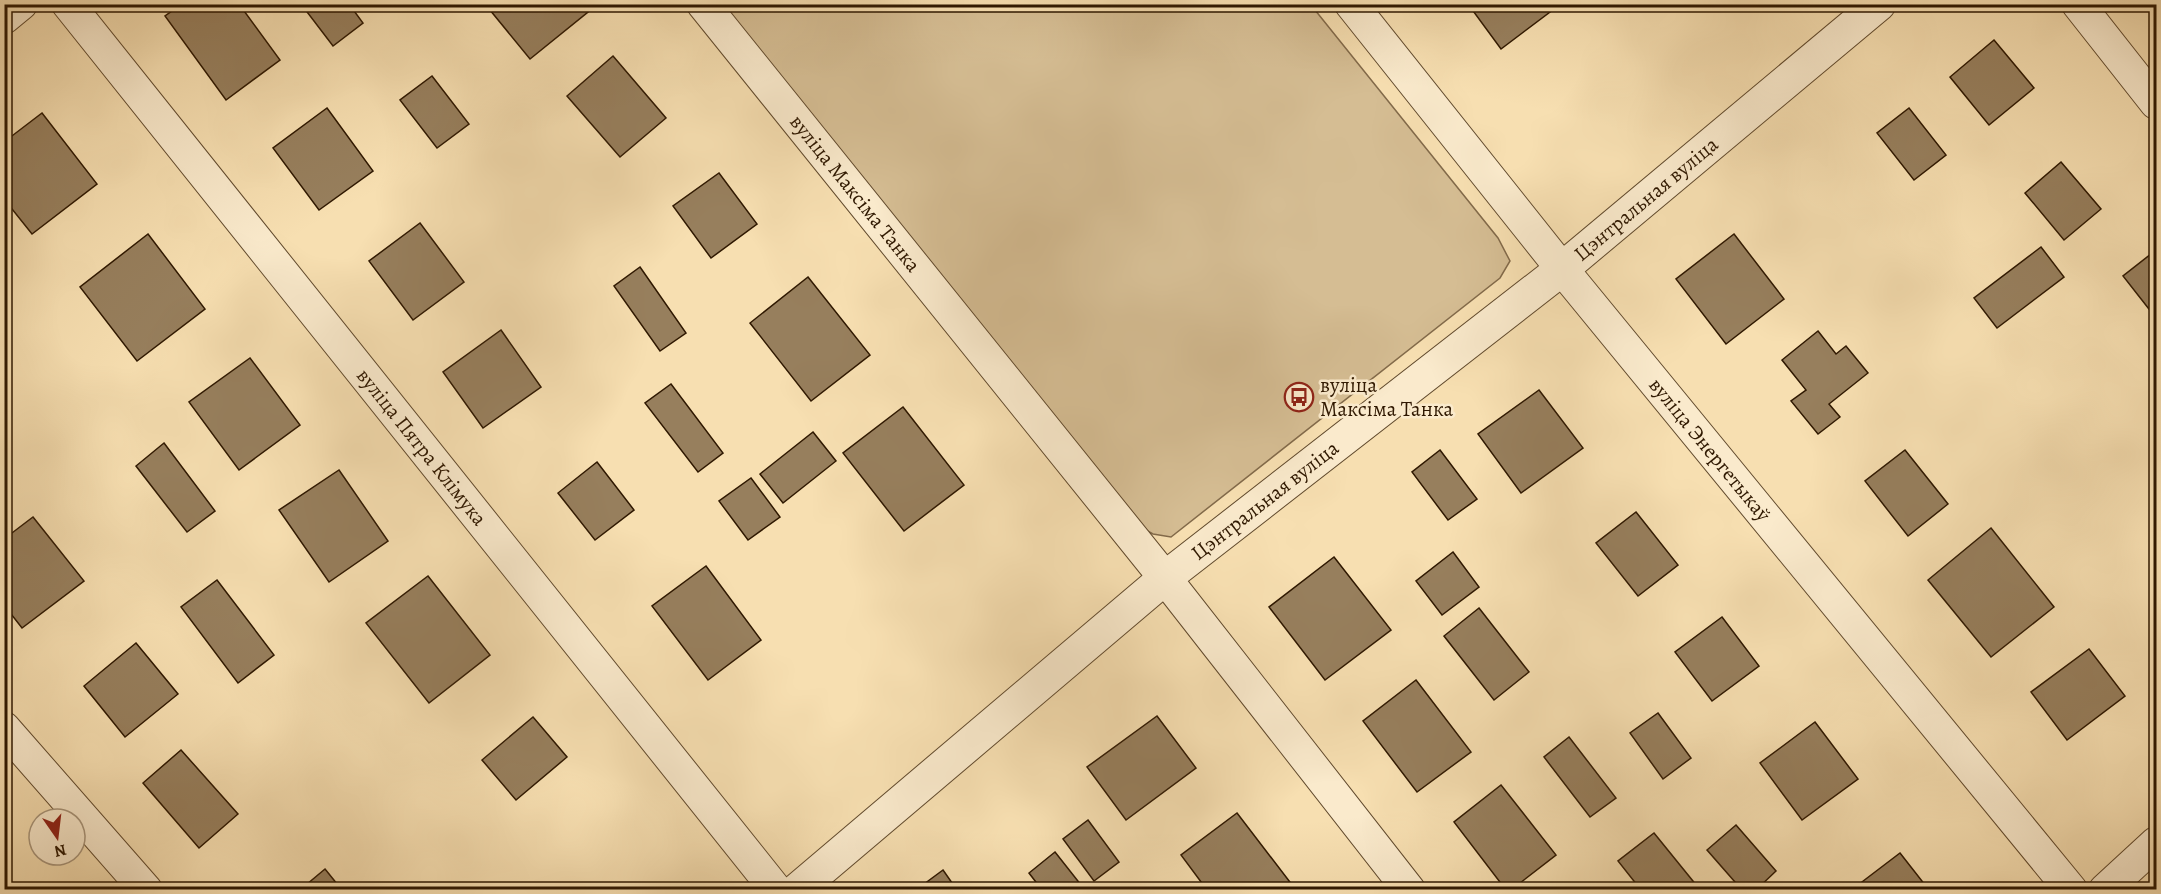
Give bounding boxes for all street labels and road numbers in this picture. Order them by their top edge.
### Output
street label: вуліца Максіма Танка [783,109,927,278]
street label: Цэнтральная вуліца [1568,130,1724,267]
street label: вуліца Пятра Клімука [350,362,494,532]
street label: вуліца Энергетыкаў [1643,372,1777,528]
street label: Цэнтральная вуліца [1185,434,1345,567]

